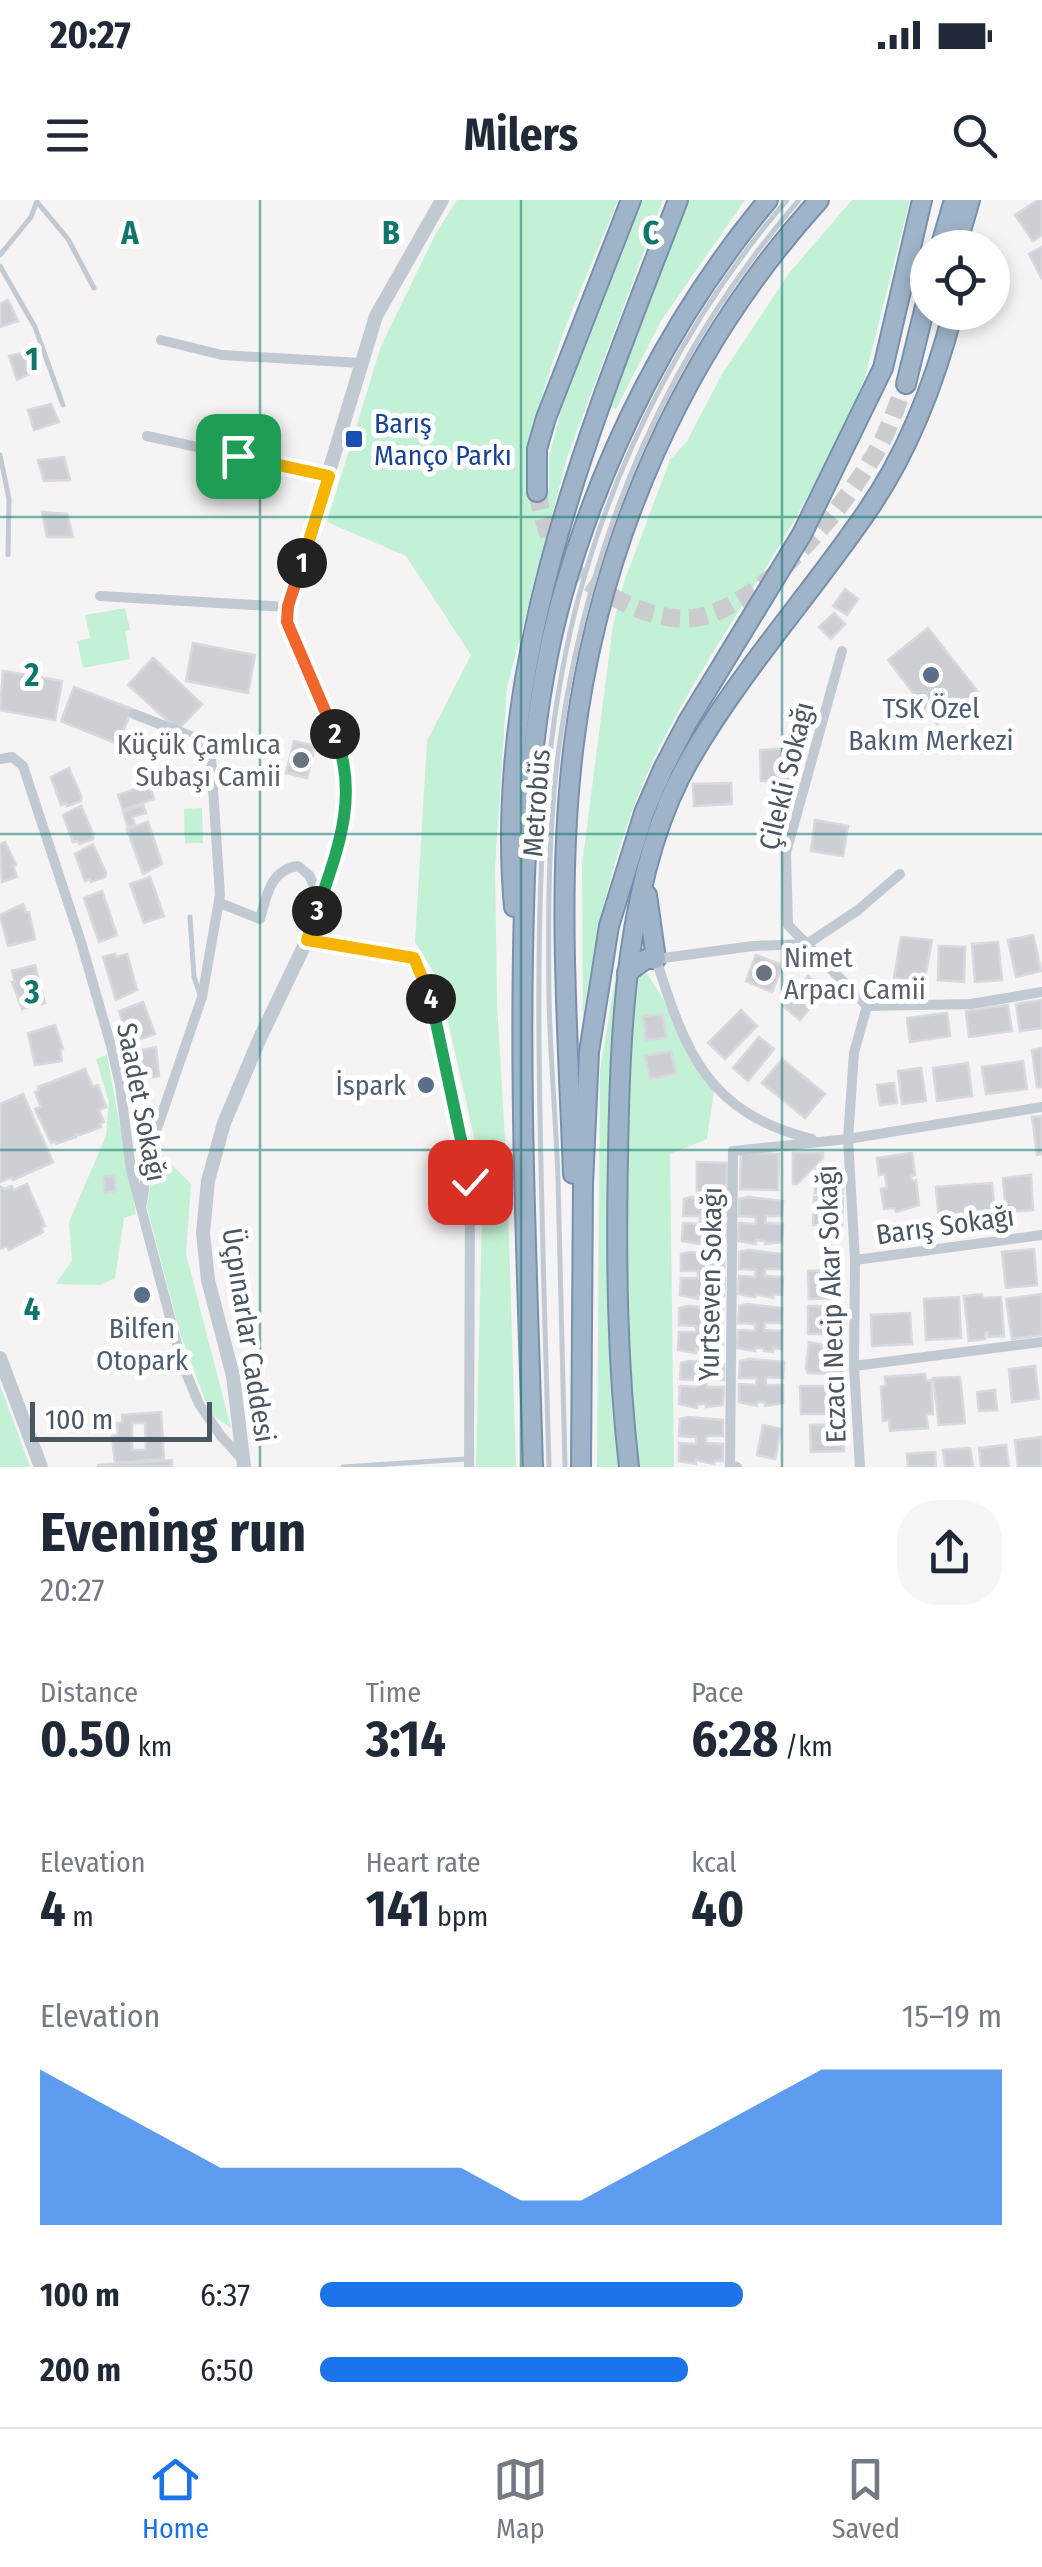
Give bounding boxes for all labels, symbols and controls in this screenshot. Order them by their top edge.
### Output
text: 20:27 [50,12,131,58]
icon: menu [40,108,95,163]
text: Milers [464,108,578,162]
icon: search [947,108,1002,163]
text: A [120,214,139,252]
text: B [382,214,400,252]
text: C [643,214,660,252]
map controls [910,230,1010,330]
button: locate [910,230,1010,330]
text: 1 [25,340,39,378]
place label: Barış Manço Parkı [374,407,512,472]
pin [196,414,281,499]
marker: Barış Manço Parkı [343,428,365,450]
icon: arrive [211,429,266,484]
pin: 1 [277,538,327,588]
text: 1 [296,546,308,579]
text: 2 [24,656,40,694]
marker: TSK Özel Bakım Merkezi [920,664,942,686]
place label: TSK Özel Bakım Merkezi [848,692,1014,757]
street label: Çilekli Sokağı [752,699,821,854]
pin: 2 [310,709,360,759]
text: 2 [329,717,341,750]
place label: Küçük Çamlıca Subaşı Camii [117,728,281,793]
street label: Metrobüs [516,748,557,858]
marker: Küçük Çamlıca Subaşı Camii [290,749,312,771]
pin: 3 [292,886,342,936]
text: 3 [310,894,324,927]
place label: Nimet Arpacı Camii [784,941,926,1006]
marker: Nimet Arpacı Camii [753,962,775,984]
text: 3 [23,973,40,1011]
pin: 4 [406,974,456,1024]
text: 4 [424,982,438,1015]
street label: Saadet Sokağı [110,1020,173,1184]
place label: İspark [336,1069,407,1102]
marker: İspark [415,1074,437,1096]
pin [428,1140,513,1225]
icon: check [443,1155,498,1210]
street label: Eczacı Necip Akar Sokağı [810,1164,853,1444]
street label: Yurtseven Sokağı [692,1187,729,1381]
street label: Barış Sokağı [874,1199,1016,1252]
street label: Üçpınarlar Caddesi [215,1226,282,1445]
marker: Bilfen Otopark [131,1284,153,1306]
text: 4 [24,1290,40,1328]
place label: Bilfen Otopark [96,1312,189,1377]
scale bar [30,1397,212,1442]
text: 100 m [45,1403,113,1436]
text: Evening run [40,1500,306,1566]
button: share [897,1500,1002,1605]
text: 20:27 [40,1571,104,1609]
text: Distance [40,1676,138,1709]
text: Time [366,1676,421,1709]
text: Pace [691,1676,744,1709]
text: 0.50 [40,1709,131,1769]
text: 3:14 [366,1709,446,1769]
text: 6:28 [691,1709,778,1769]
text: km [131,1730,172,1763]
text: /km [778,1730,833,1763]
text: Elevation [40,1846,145,1879]
text: Heart rate [366,1846,481,1879]
text: kcal [691,1846,737,1879]
text: 4 [40,1879,66,1939]
text: 141 [366,1879,430,1939]
text: 40 [691,1879,744,1939]
text: m [66,1900,94,1933]
text: bpm [430,1900,488,1933]
text: Elevation [40,1997,160,2035]
text: 15–19 m [902,1997,1002,2035]
text: 100 m [40,2276,120,2314]
text: 6:37 [200,2276,250,2314]
text: 200 m [40,2351,121,2389]
text: 6:50 [200,2351,254,2389]
tab: Home [142,2452,209,2545]
tab: Map [493,2452,548,2545]
tab: Saved [832,2452,900,2545]

